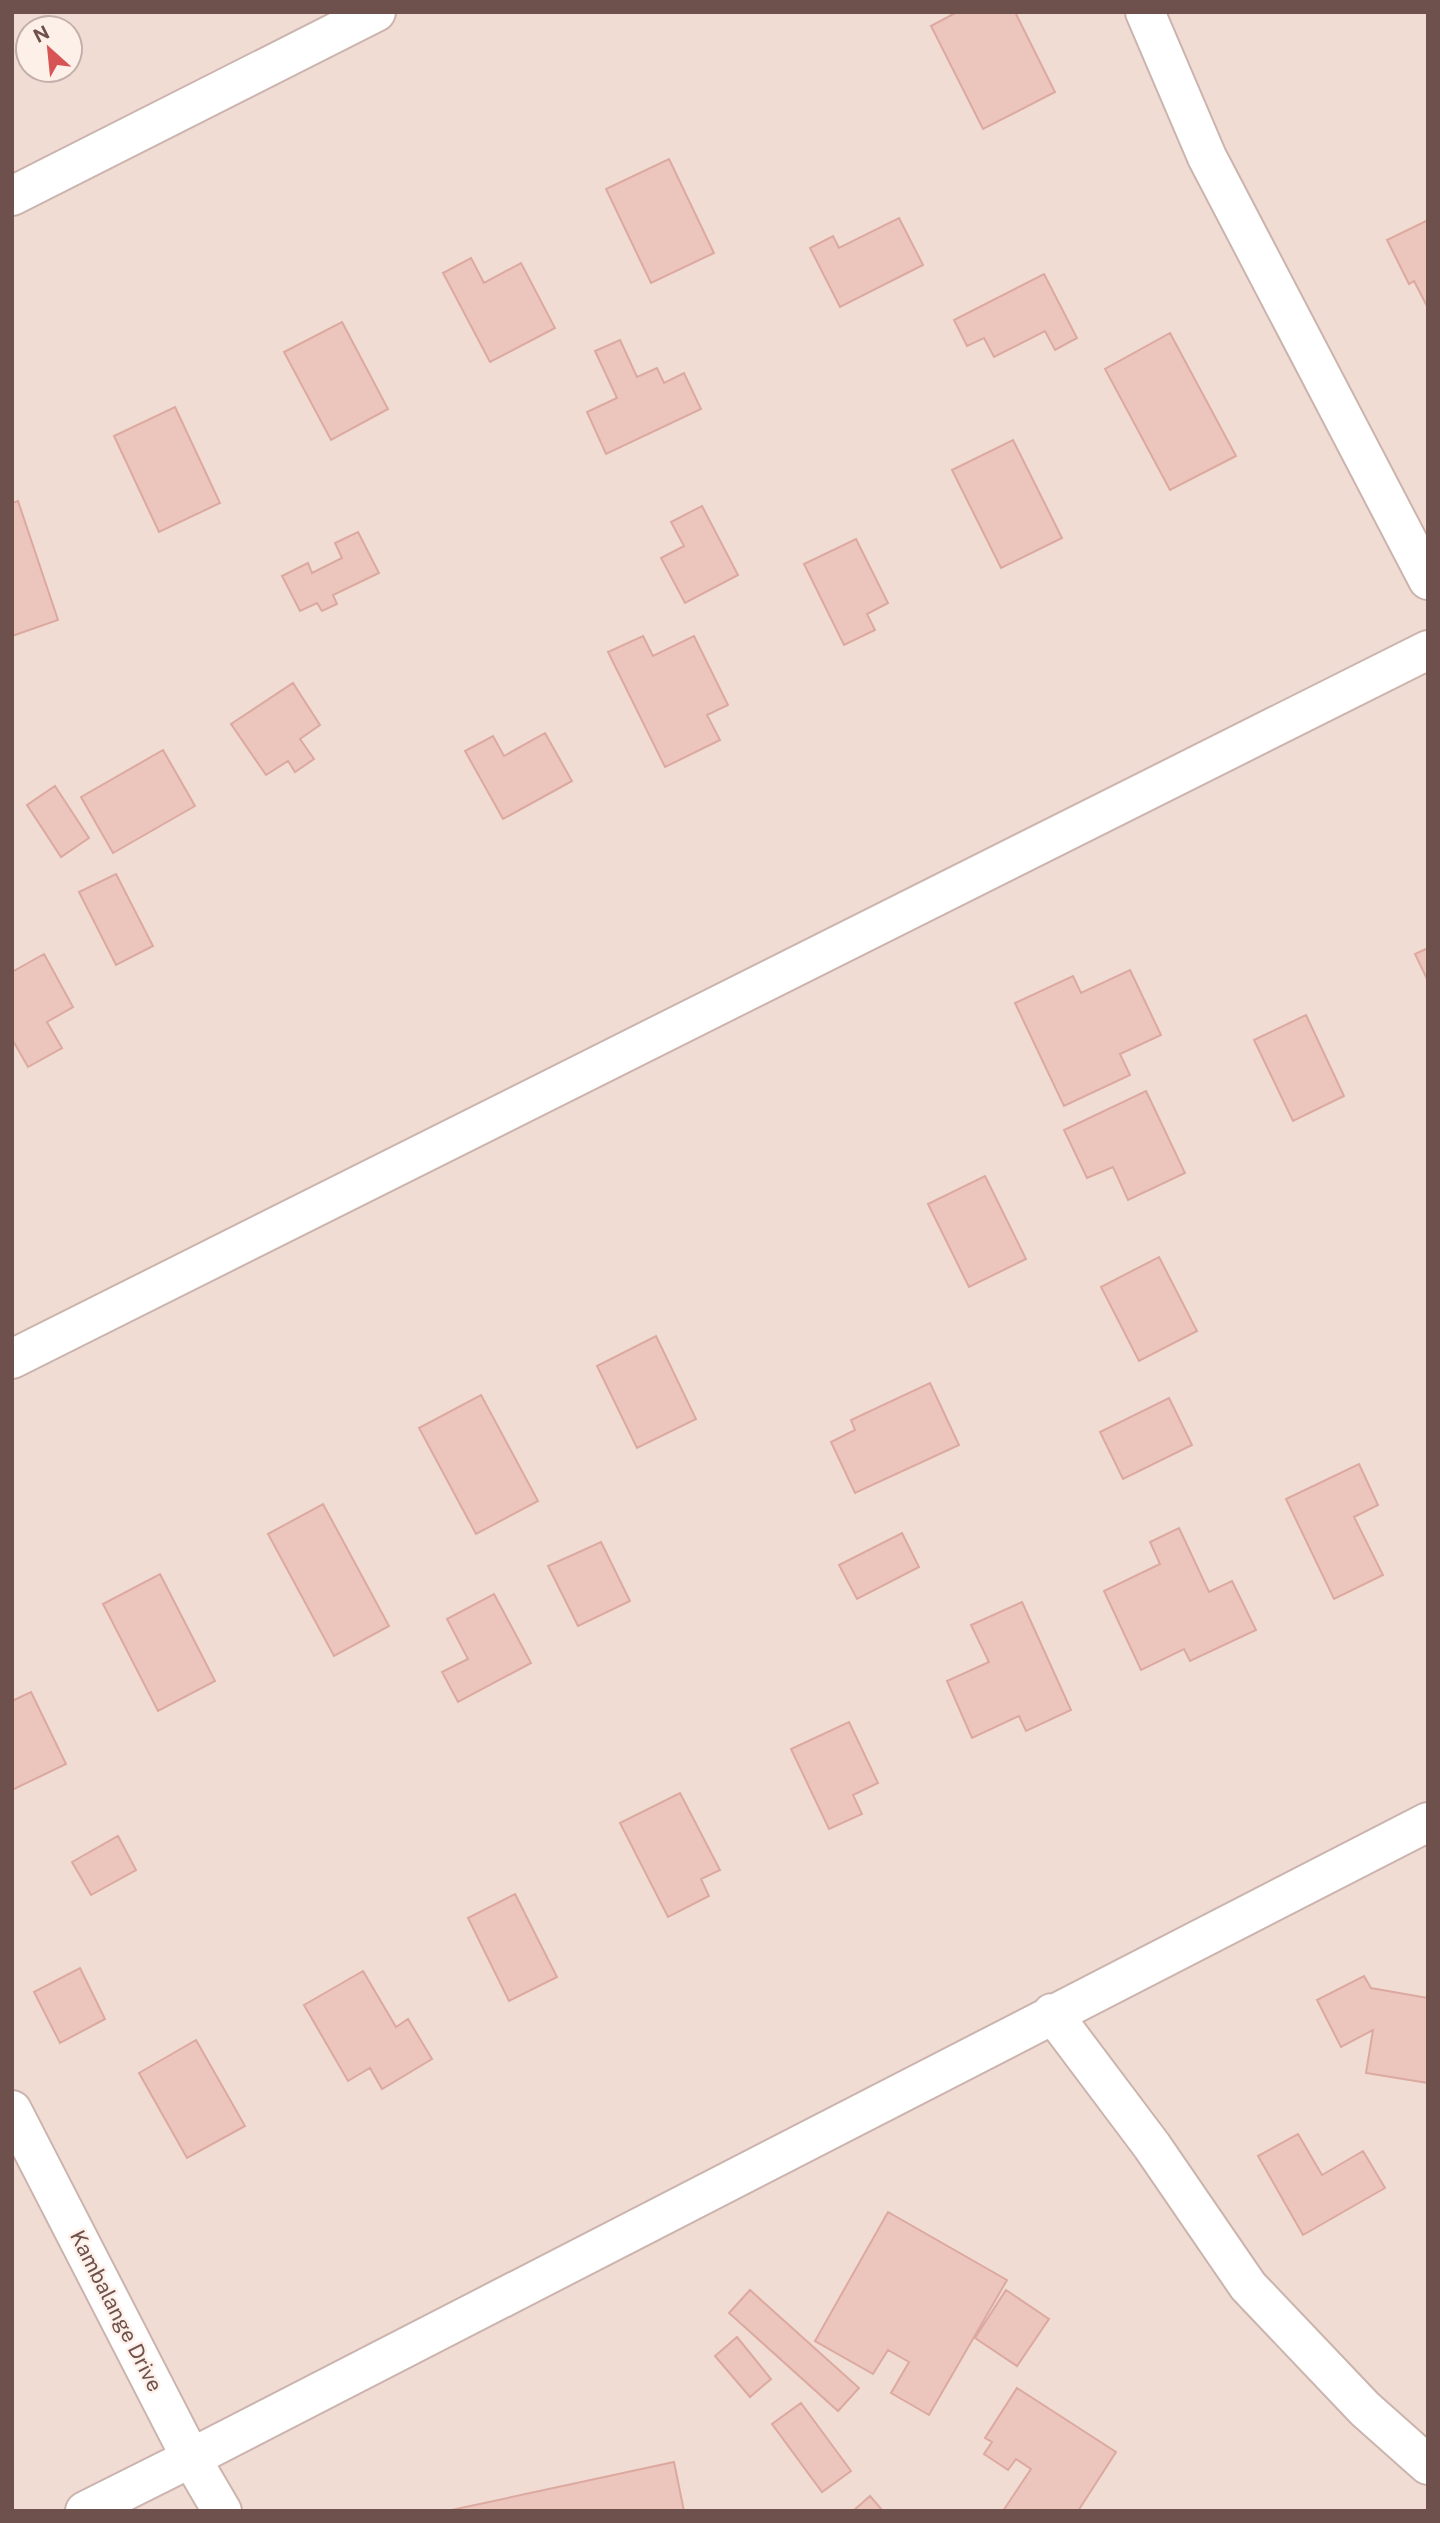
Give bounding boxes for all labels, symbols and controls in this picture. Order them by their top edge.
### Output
north arrow [14,14,84,84]
text: N [30,21,53,47]
street label: Kambalange Drive [65,2226,168,2396]

